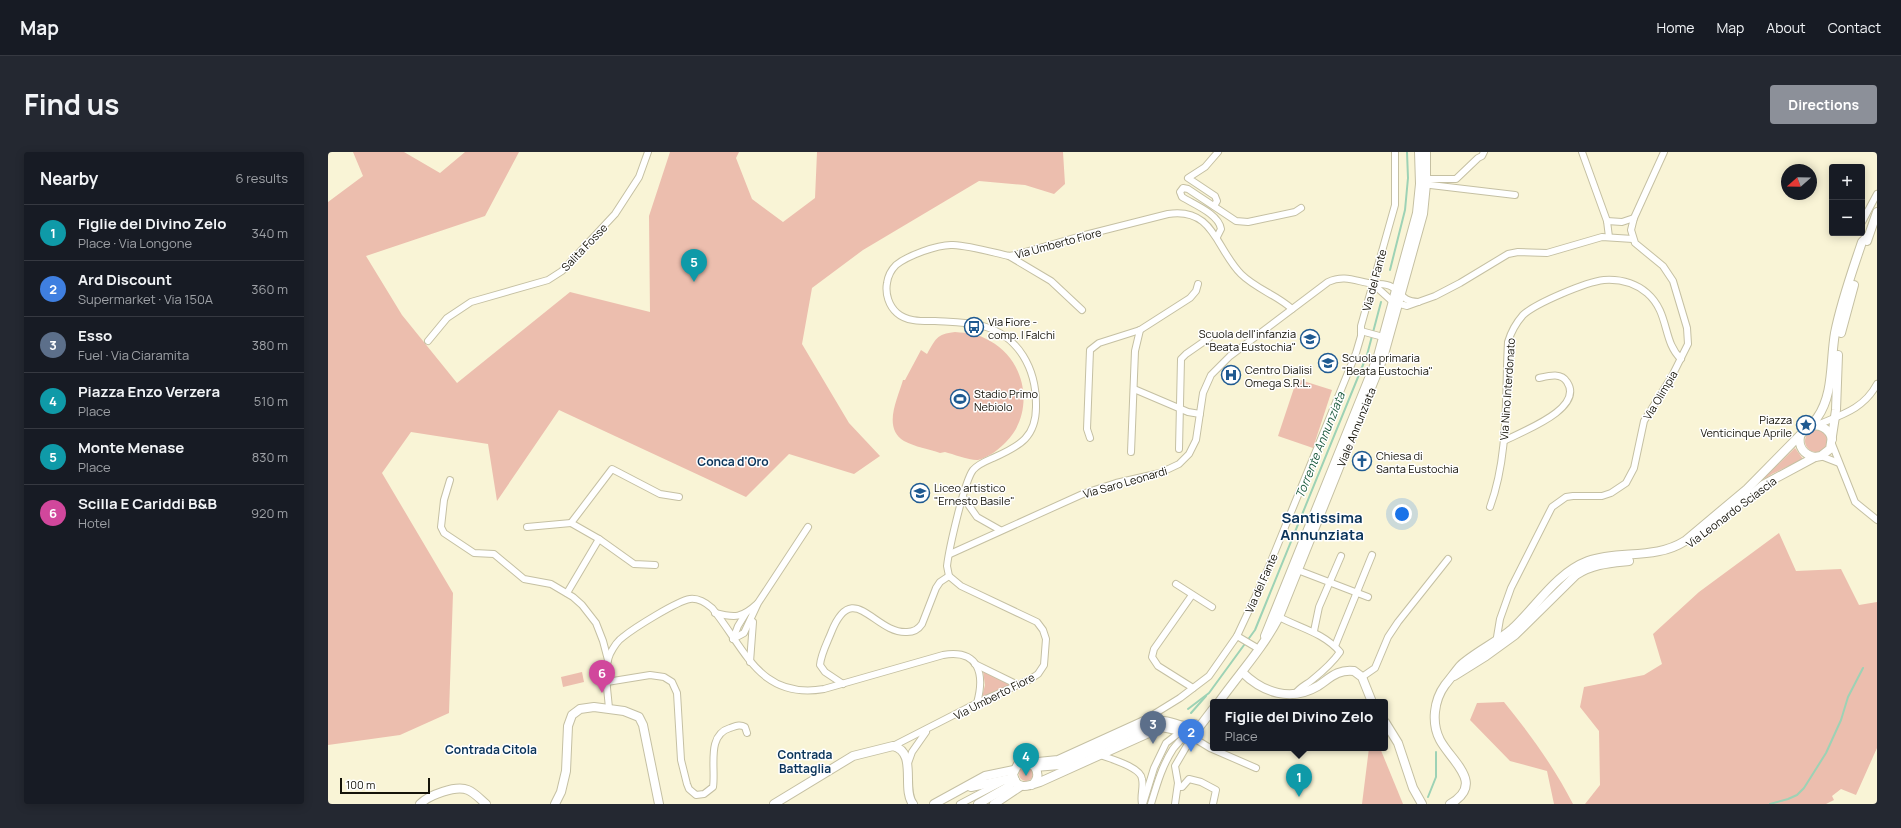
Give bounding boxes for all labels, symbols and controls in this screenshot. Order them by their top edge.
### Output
text: Map [20,15,59,41]
text: Home [1657,18,1694,37]
text: Map [1716,18,1744,37]
text: About [1766,18,1806,37]
text: Contact [1828,18,1881,37]
text: Find us [24,85,119,123]
button: Directions [1770,85,1877,124]
north arrow [1781,164,1817,200]
map controls [1829,164,1865,236]
button: + [1829,164,1865,200]
text: Nearby [40,167,98,190]
text: 6 results [236,169,288,187]
button: − [1829,200,1865,236]
text: Figlie del Divino Zelo [78,213,226,234]
street label: Salita Fosse [558,220,611,274]
text: 1 [50,224,56,242]
text: 340 m [252,224,288,242]
street label: Via Umberto Fiore [1013,224,1103,262]
text: Place · Via Longone [78,234,192,252]
street label: Via del Fante [1359,247,1390,313]
pin: 5 [681,249,707,282]
text: Ard Discount [78,269,172,290]
text: 2 [49,280,57,298]
text: 360 m [251,280,288,298]
text: Supermarket · Via 150A [78,290,213,308]
place label: Via Fiore - comp. I Falchi [988,314,1055,342]
bus stop icon: Via Fiore - comp. I Falchi [963,316,985,338]
text: Esso [78,325,112,346]
place label: Scuola dell'infanzia "Beata Eustochia" [1199,326,1296,354]
school or university icon: Scuola dell'infanzia "Beata Eustochia" [1299,328,1321,350]
text: 3 [49,336,57,354]
text: 380 m [252,336,288,354]
street label: Via Nino Interdonato [1496,337,1518,441]
text: Fuel · Via Ciaramita [78,346,189,364]
place label: Scuola primaria "Beata Eustochia" [1342,350,1433,378]
school or university icon: Scuola primaria "Beata Eustochia" [1317,352,1339,374]
place label: Centro Dialisi Omega S.R.L. [1245,362,1312,390]
hospital icon: Centro Dialisi Omega S.R.L. [1220,364,1242,386]
street label: Via Olimpia [1639,368,1681,422]
text: Piazza Enzo Verzera [78,381,220,402]
street label: Viale Annunziata [1333,385,1379,469]
place label: Stadio Primo Nebiolo [974,386,1039,414]
sports icon: Stadio Primo Nebiolo [949,388,971,410]
water label: Torrente Annunziata [1291,388,1350,501]
text: 4 [49,392,57,410]
text: 510 m [254,392,288,410]
text: Place [78,402,111,420]
place label: Piazza Venticinque Aprile [1701,412,1793,440]
place icon: Piazza Venticinque Aprile [1795,414,1817,436]
text: Monte Menase [78,437,184,458]
text: 5 [49,448,57,466]
text: 830 m [252,448,288,466]
place label: Chiesa di Santa Eustochia [1376,448,1459,476]
church icon: Chiesa di Santa Eustochia [1351,450,1373,472]
district label: Conca d'Oro [697,453,769,470]
text: Place [78,458,111,476]
street label: Via Saro Leonardi [1081,463,1169,501]
street label: Via Leonardo Sciascia [1683,473,1779,551]
place label: Liceo artistico "Ernesto Basile" [934,480,1015,508]
school or university icon: Liceo artistico "Ernesto Basile" [909,482,931,504]
text: Scilla E Cariddi B&B [78,493,217,514]
text: 6 [49,504,57,522]
text: 920 m [251,504,288,522]
your location [1392,504,1412,524]
district label: Santissima Annunziata [1280,507,1364,545]
text: Hotel [78,514,110,532]
street label: Via del Fante [1241,550,1281,615]
pin: 6 [589,660,615,693]
street label: Via Umberto Fiore [951,669,1038,723]
popup [1210,699,1388,751]
text: Figlie del Divino Zelo [1225,706,1373,727]
pin: 3 [1140,711,1166,744]
pin: 2 [1178,719,1204,752]
text: Place [1225,727,1257,745]
district label: Contrada Citola [445,741,537,758]
pin: 4 [1013,743,1039,776]
district label: Contrada Battaglia [778,746,833,777]
pin: 1 [1286,764,1312,797]
scale bar [340,776,430,795]
text: 100 m [346,777,375,792]

